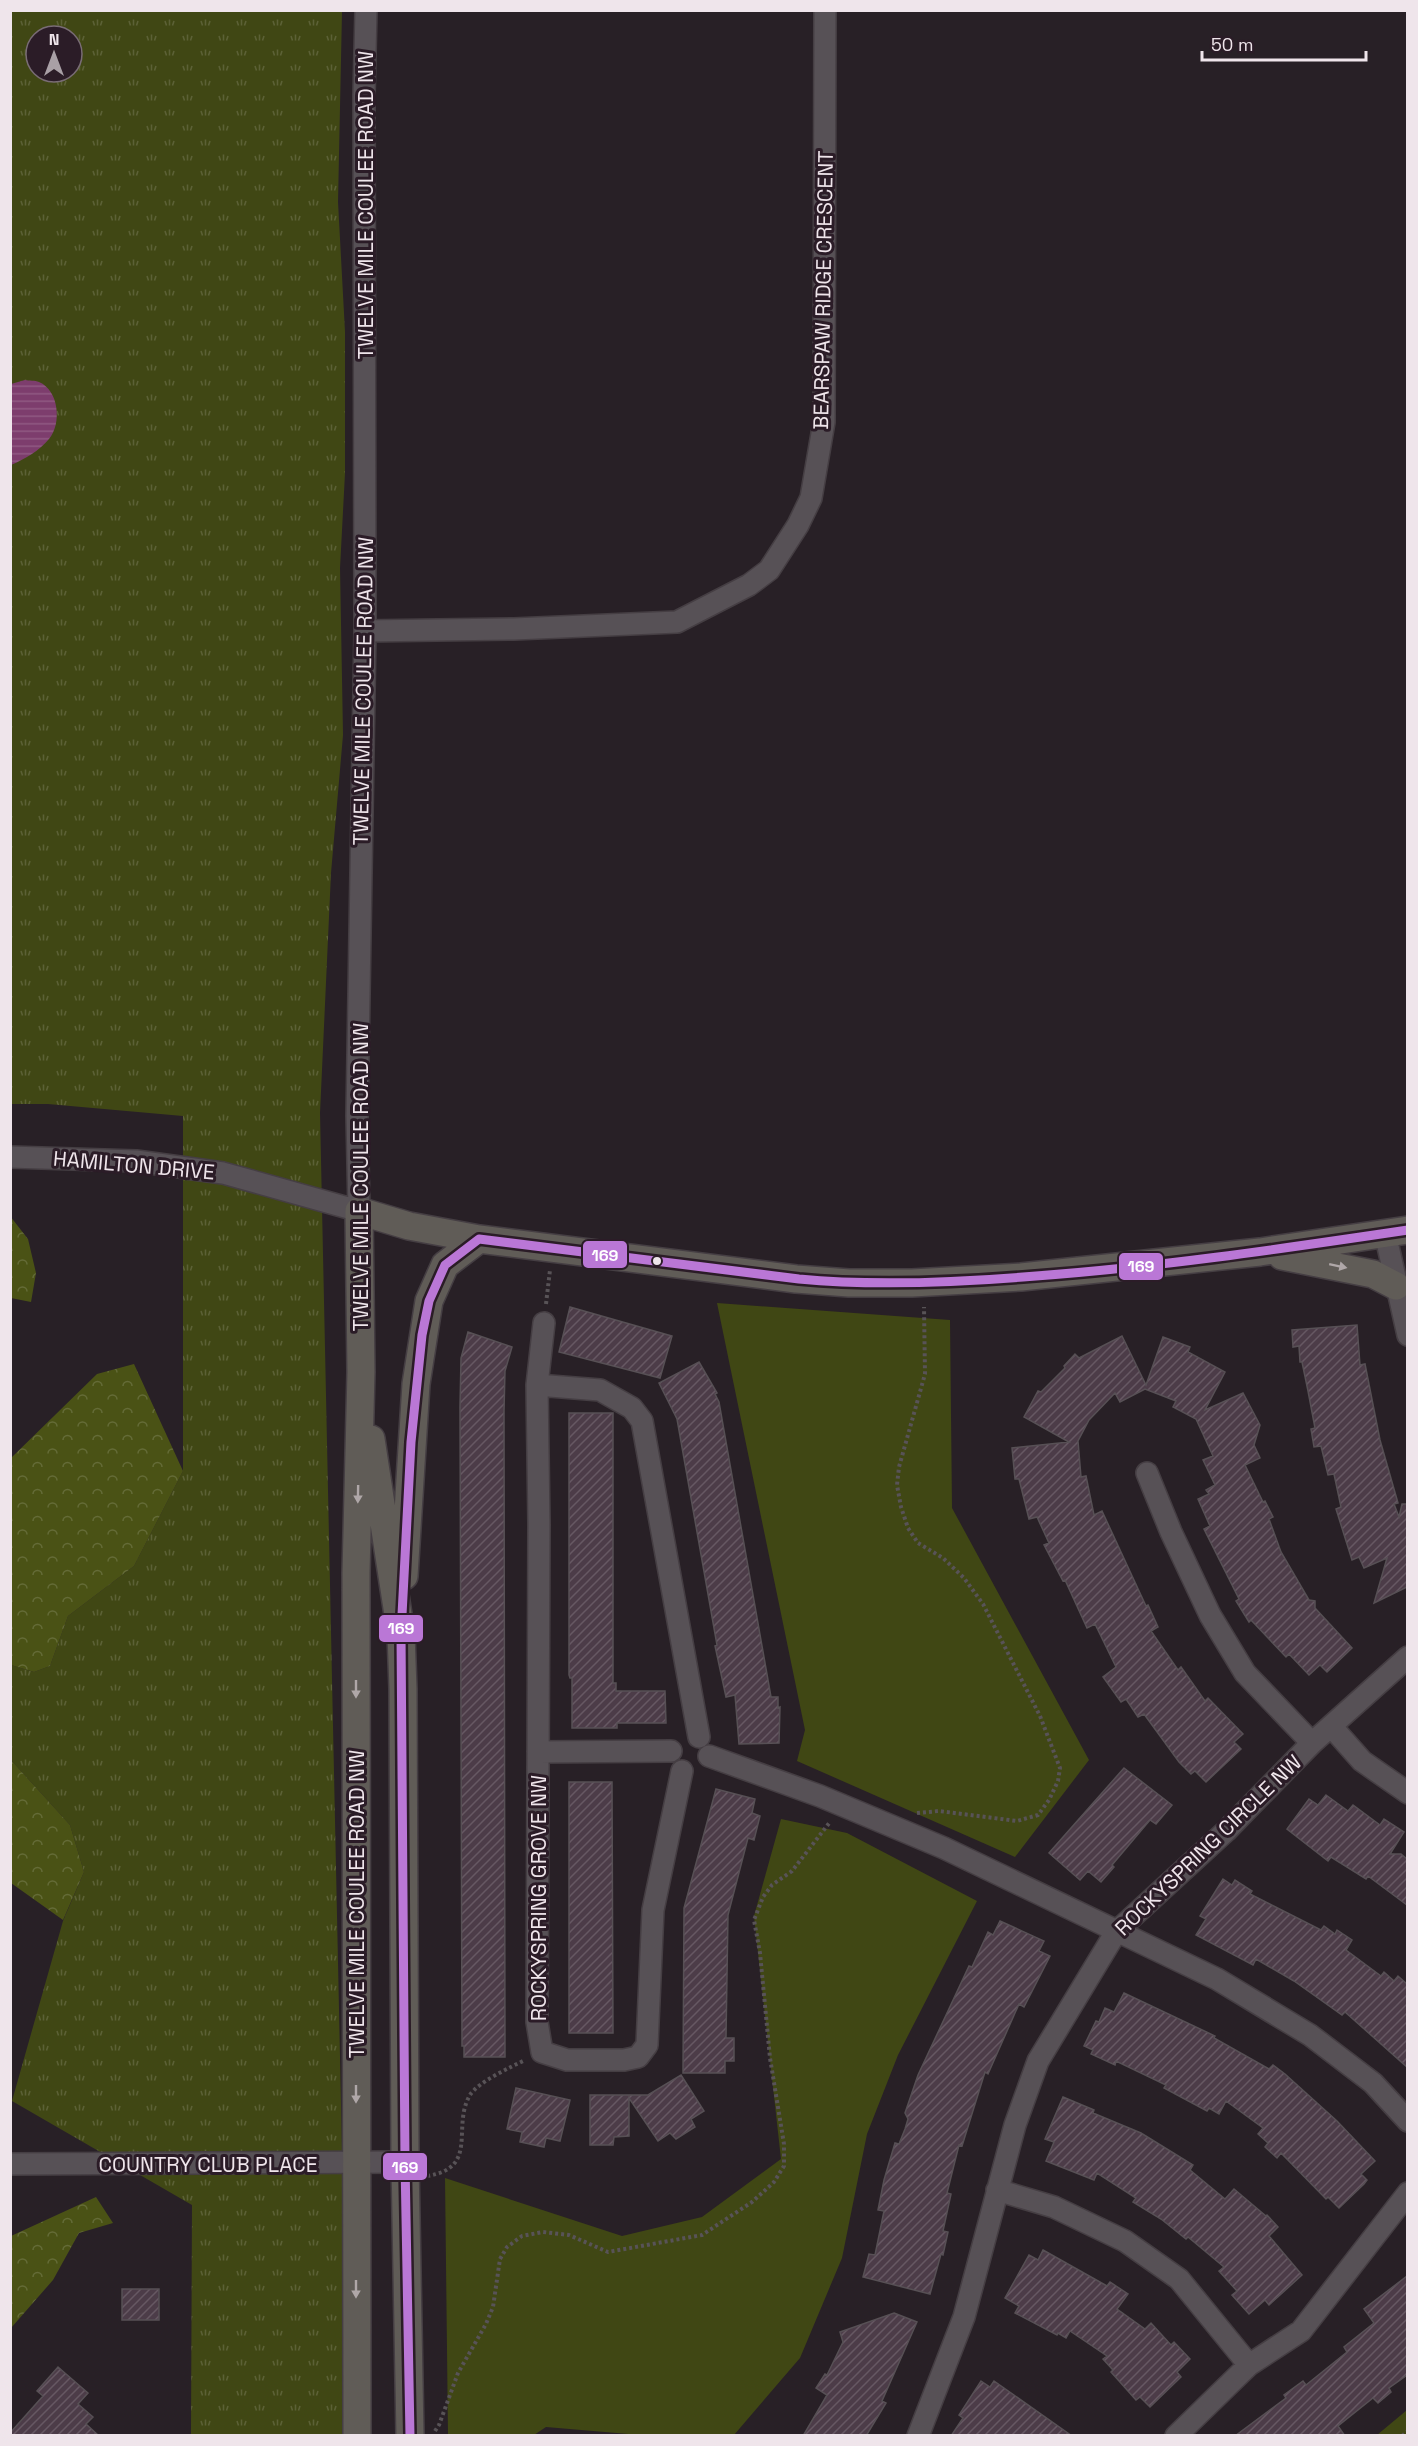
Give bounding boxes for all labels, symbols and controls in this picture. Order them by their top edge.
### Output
north arrow [24,24,84,84]
scale bar [1202,24,1366,62]
text: N [49,29,59,50]
text: 50 m [1211,33,1253,56]
street label: TWELVE MILE COULEE ROAD NW [352,51,379,359]
street label: BEARSPAW RIDGE CRESCENT [807,150,839,430]
street label: TWELVE MILE COULEE ROAD NW [347,537,379,845]
street label: TWELVE MILE COULEE ROAD NW [347,1023,374,1331]
street label: HAMILTON DRIVE [52,1144,216,1186]
line badge: 169 [582,1240,628,1269]
text: 169 [591,1245,619,1266]
line badge: 169 [1118,1252,1164,1281]
unlabelled marker [651,1255,663,1267]
text: 169 [1127,1256,1155,1277]
one-way arrow [1329,1262,1348,1271]
one-way arrow [353,1484,362,1503]
line badge: 169 [378,1614,424,1643]
text: 169 [387,1618,415,1639]
one-way arrow [351,1679,361,1698]
street label: ROCKYSPRING CIRCLE NW [1109,1749,1307,1941]
street label: TWELVE MILE COULEE ROAD NW [343,1750,370,2058]
street label: ROCKYSPRING GROVE NW [525,1775,552,2021]
one-way arrow [351,2084,361,2103]
street label: COUNTRY CLUB PLACE [98,2151,318,2178]
line badge: 169 [382,2152,428,2181]
text: 169 [391,2157,419,2178]
one-way arrow [351,2279,361,2298]

